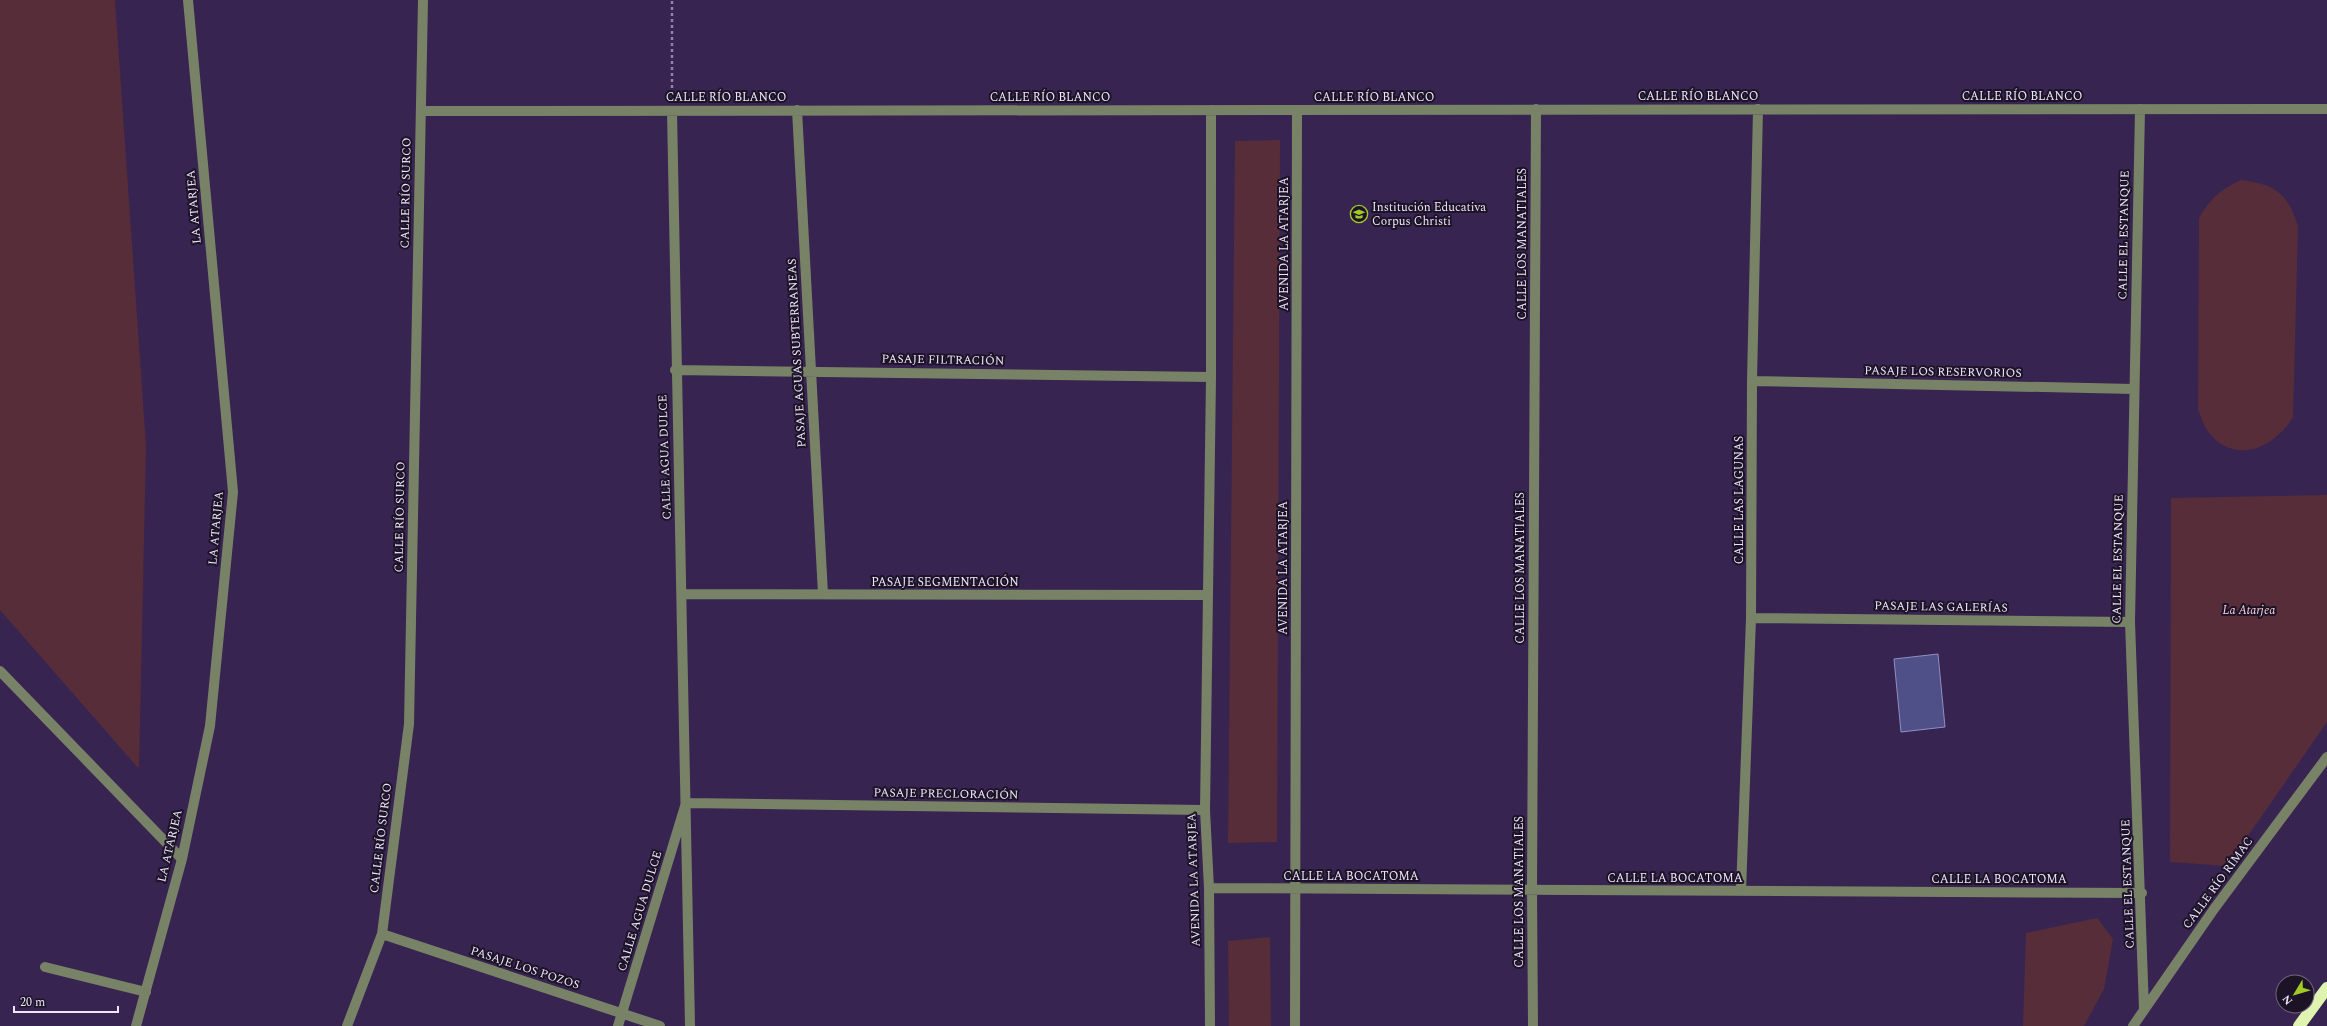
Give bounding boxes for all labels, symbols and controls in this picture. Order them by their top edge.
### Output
street label: CALLE RÍO BLANCO [1638,87,1758,106]
street label: CALLE RÍO BLANCO [1962,87,2082,106]
street label: CALLE RÍO BLANCO [666,88,786,107]
street label: CALLE RÍO BLANCO [990,88,1110,107]
street label: CALLE RÍO BLANCO [1314,88,1434,107]
street label: CALLE RÍO SURCO [396,137,416,249]
street label: CALLE LOS MANATIALES [1513,168,1532,320]
street label: LA ATARJEA [181,169,207,245]
street label: CALLE EL ESTANQUE [2113,170,2135,300]
street label: AVENIDA LA ATARJEA [1275,177,1294,311]
place label: Institución Educativa Corpus Christi [1372,198,1486,231]
school or university icon: Institución Educativa Corpus Christi [1349,204,1369,224]
street label: PASAJE AGUAS SUBTERRANEAS [783,258,811,448]
street label: PASAJE FILTRACIÓN [881,349,1005,371]
street label: PASAJE LOS RESERVORIOS [1864,361,2022,383]
street label: CALLE AGUA DULCE [653,394,677,520]
street label: CALLE LAS LAGUNAS [1730,436,1749,564]
street label: CALLE RÍO SURCO [390,461,410,573]
street label: LA ATARJEA [203,490,229,566]
street label: CALLE LOS MANATIALES [1511,492,1530,644]
street label: CALLE EL ESTANQUE [2107,494,2129,624]
street label: AVENIDA LA ATARJEA [1274,501,1293,635]
street label: PASAJE SEGMENTACIÓN [871,573,1019,592]
street label: PASAJE LAS GALERÍAS [1874,596,2008,618]
park label: La Atarjea [2223,601,2275,620]
street label: CALLE RÍO SURCO [365,782,397,894]
street label: PASAJE PRECLORACIÓN [873,783,1019,805]
street label: LA ATARJEA [152,808,188,884]
street label: AVENIDA LA ATARJEA [1182,813,1206,947]
street label: CALLE LOS MANATIALES [1510,816,1529,968]
street label: CALLE EL ESTANQUE [2116,819,2140,949]
street label: CALLE RÍO RÍMAC [2178,833,2258,933]
street label: CALLE AGUA DULCE [613,848,667,974]
street label: CALLE LA BOCATOMA [1283,867,1419,886]
street label: CALLE LA BOCATOMA [1607,869,1743,888]
street label: CALLE LA BOCATOMA [1931,870,2067,889]
street label: PASAJE LOS POZOS [468,941,582,995]
north arrow [2275,974,2315,1014]
scale bar [14,988,118,1014]
text: N [2278,991,2297,1009]
text: 20 m [20,993,45,1012]

